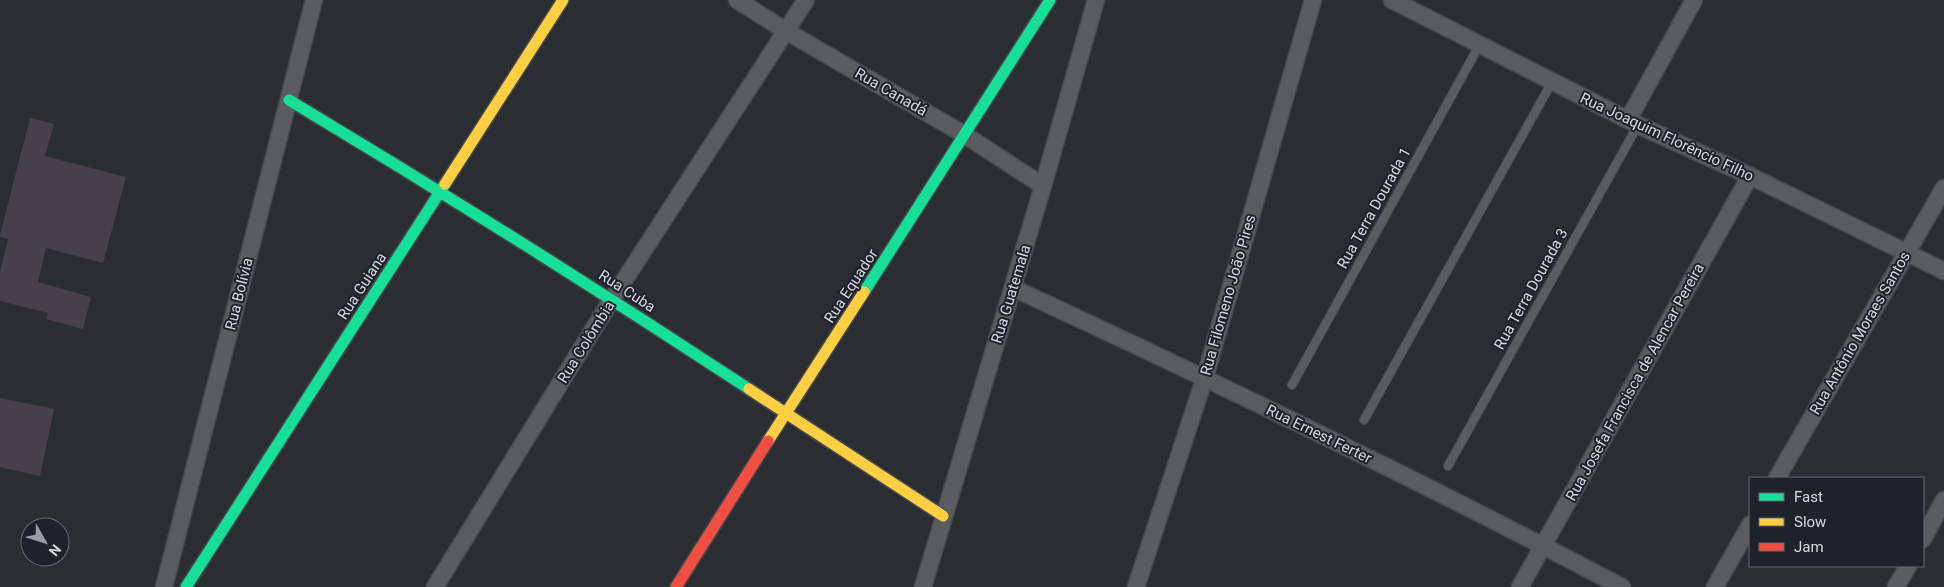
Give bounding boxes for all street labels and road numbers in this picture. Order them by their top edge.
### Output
street label: Rua Canadá [852,64,930,120]
street label: Rua Joaquim Florêncio Filho [1577,89,1757,185]
street label: Rua Terra Dourada 1 [1333,144,1415,272]
street label: Rua Filomeno João Pires [1196,213,1260,377]
street label: Rua Terra Dourada 3 [1490,225,1572,353]
street label: Rua Guatemala [987,243,1035,345]
street label: Rua Equador [820,246,882,326]
street label: Rua Antônio Moraes Santos [1806,248,1914,418]
street label: Rua Guiana [334,249,390,323]
street label: Rua Bolívia [221,256,257,332]
street label: Rua Josefa Francisca de Alencar Pereira [1562,260,1708,504]
street label: Rua Cuba [595,266,659,316]
street label: Rua Colômbia [554,298,618,386]
street label: Rua Ernest Ferter [1263,401,1375,467]

